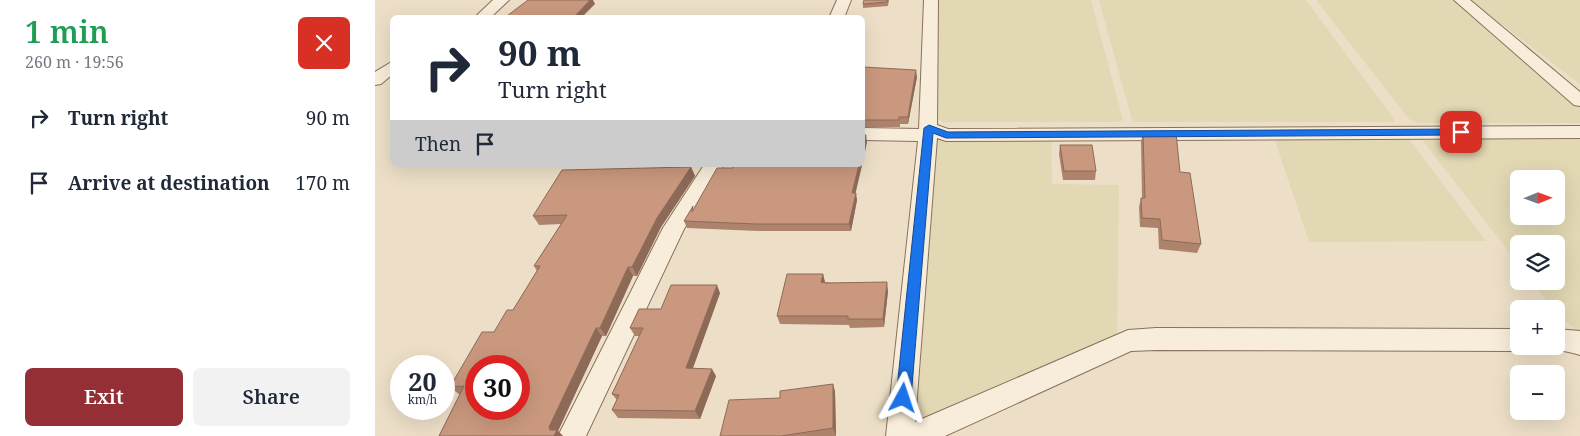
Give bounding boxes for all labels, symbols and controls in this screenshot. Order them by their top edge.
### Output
text: 1 min [25,11,109,52]
button: close [298,17,350,69]
text: 90 m [498,29,581,76]
icon: right [415,35,480,100]
text: 260 m · 19:56 [25,51,124,73]
text: Turn right [498,74,607,104]
icon: right [25,104,53,132]
text: Turn right [68,105,168,131]
text: 90 m [306,105,350,131]
pin [1440,111,1482,153]
icon: arrive [1447,118,1475,146]
icon: arrive [471,130,499,158]
text: Then [415,131,461,157]
icon: arrive [25,169,53,197]
text: Arrive at destination [68,170,270,196]
text: 170 m [295,170,350,196]
north arrow [1510,170,1565,225]
map controls [1510,170,1565,420]
button: layers [1510,235,1565,290]
button: + [1510,300,1565,355]
speed limit sign: 30 [465,355,530,420]
text: 20 [408,364,437,398]
button: − [1510,365,1565,420]
button: Exit [25,368,183,426]
button: Share [193,368,350,426]
position arrow [876,371,928,423]
text: km/h [408,391,437,408]

